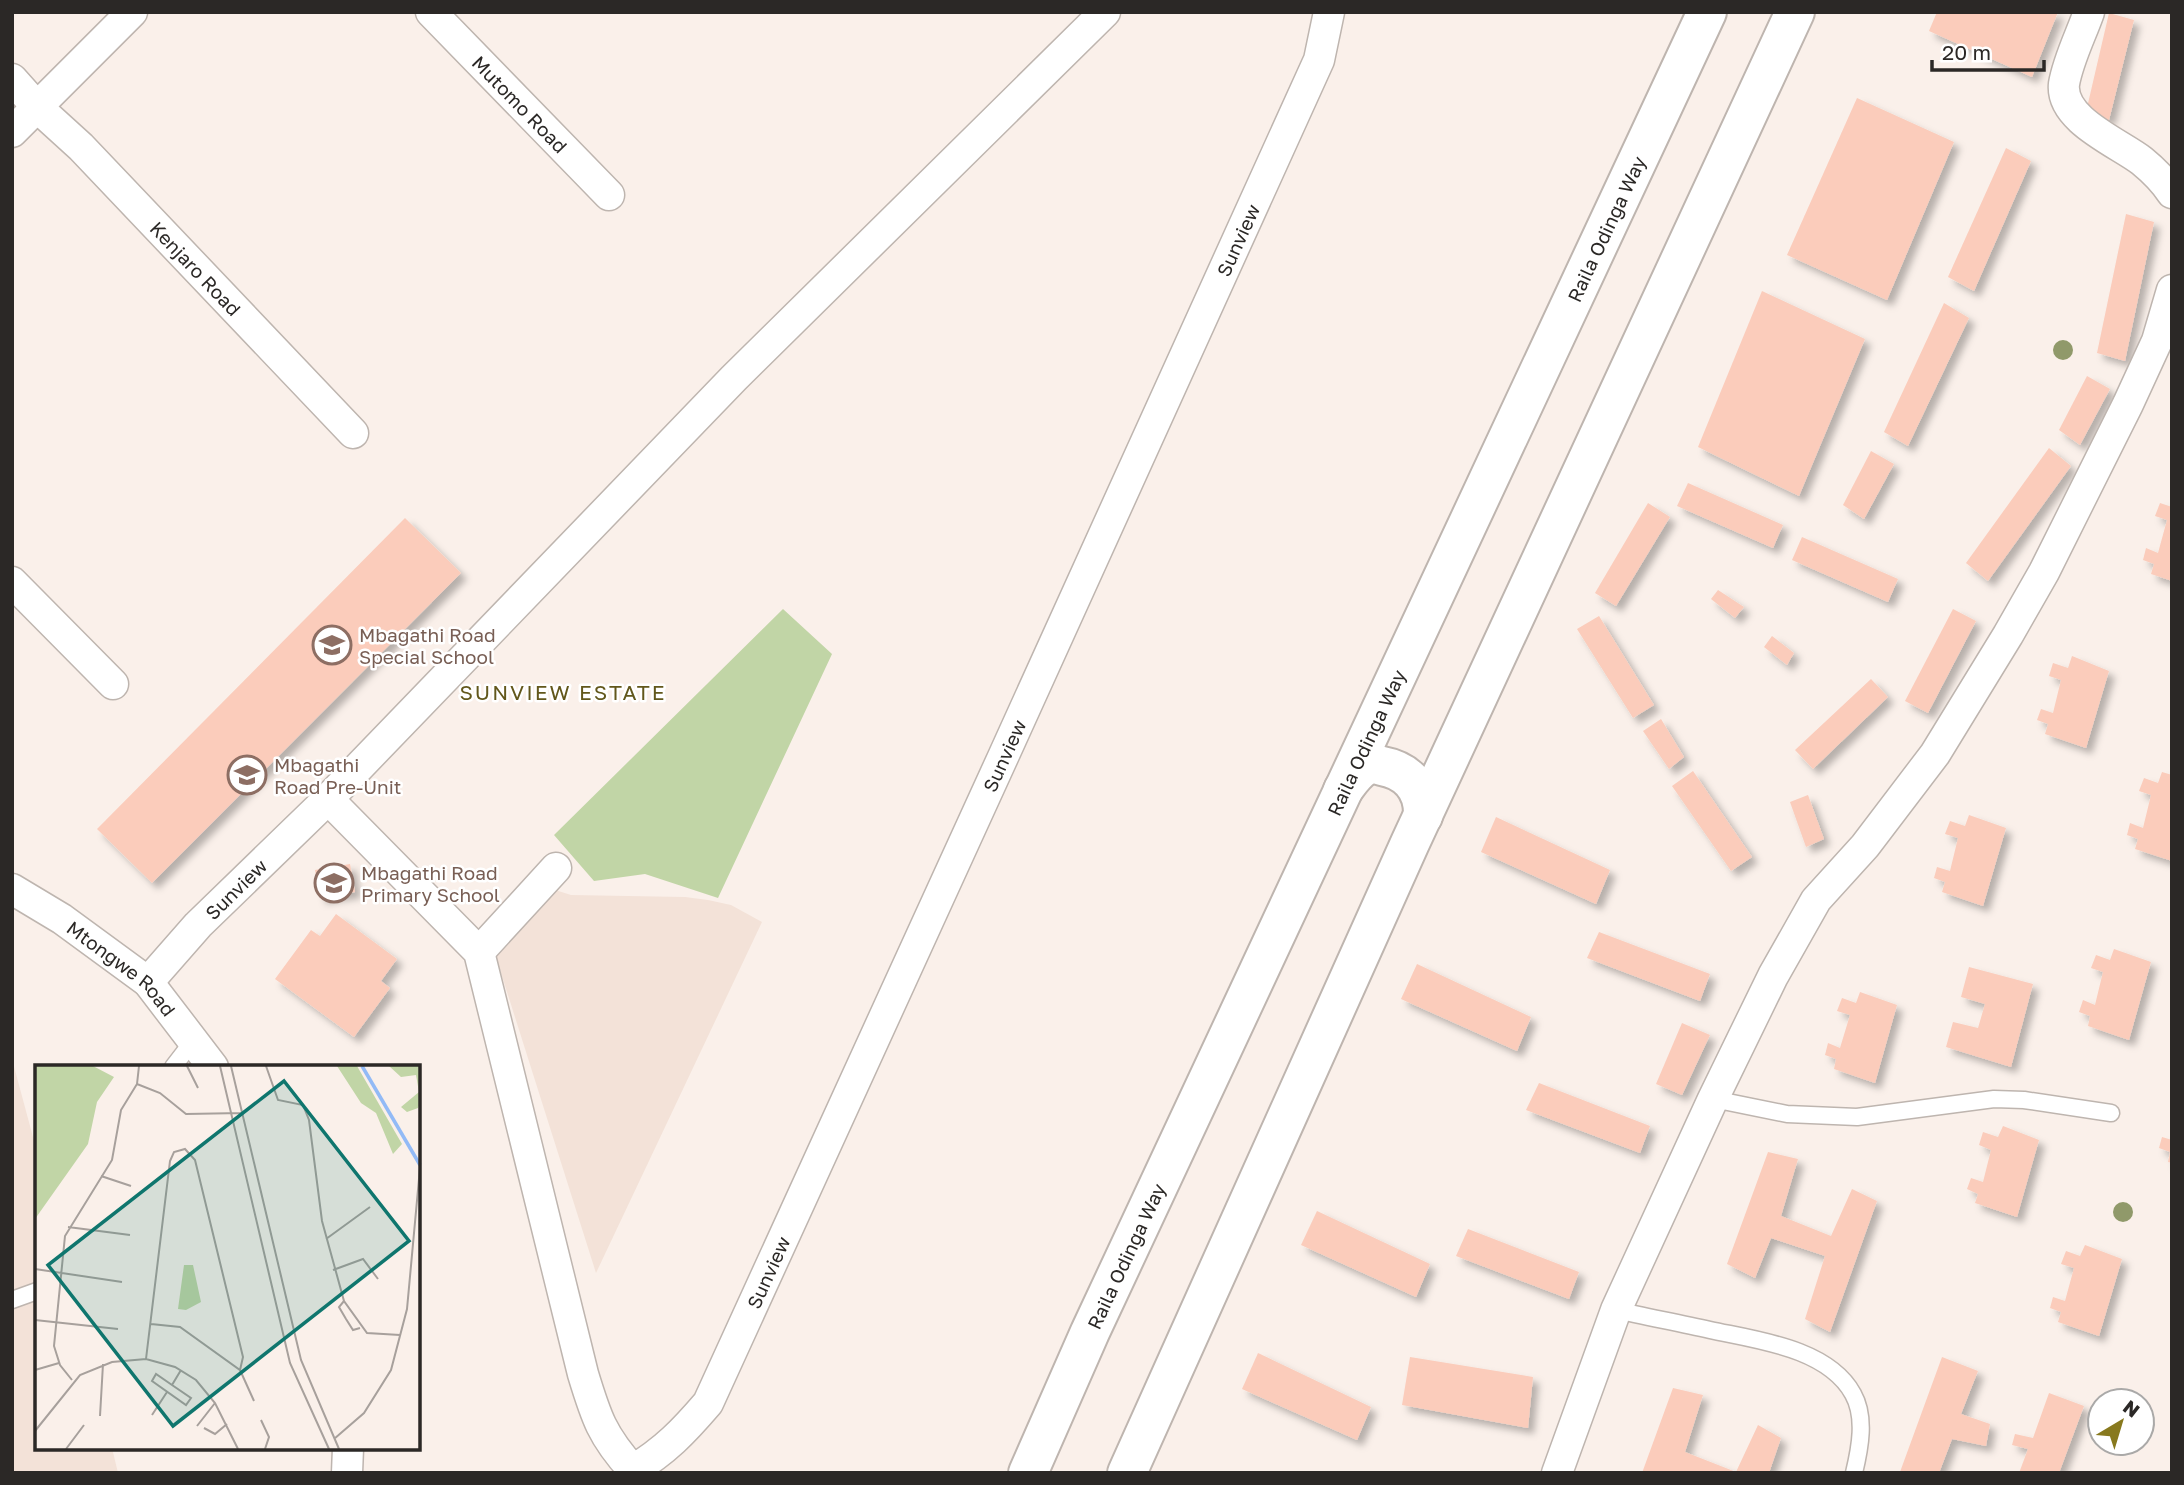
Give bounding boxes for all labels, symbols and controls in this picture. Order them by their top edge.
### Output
scale bar [1932,28,2044,72]
text: 20 m [1942,39,1991,65]
street label: Mutomo Road [468,50,573,157]
street label: Raila Odinga Way [1562,152,1650,305]
street label: Sunview [1211,200,1264,280]
street label: Kenjaro Road [146,216,246,320]
place label: Mbagathi Road Special School [359,623,496,668]
school or university icon: Mbagathi Road Special School [311,624,353,666]
street label: Raila Odinga Way [1322,665,1410,819]
district label: SUNVIEW ESTATE [459,679,667,705]
street label: Sunview [977,716,1030,795]
place label: Mbagathi Road Pre-Unit [274,753,401,798]
school or university icon: Mbagathi Road Pre-Unit [226,754,268,796]
street label: Sunview [200,854,271,924]
place label: Mbagathi Road Primary School [361,861,500,906]
school or university icon: Mbagathi Road Primary School [313,862,355,904]
street label: Mtongwe Road [63,915,181,1020]
inset map [35,1065,420,1450]
street label: Raila Odinga Way [1082,1179,1170,1333]
street label: Sunview [741,1232,794,1312]
north arrow [2086,1387,2156,1457]
text: N [2119,1395,2145,1422]

